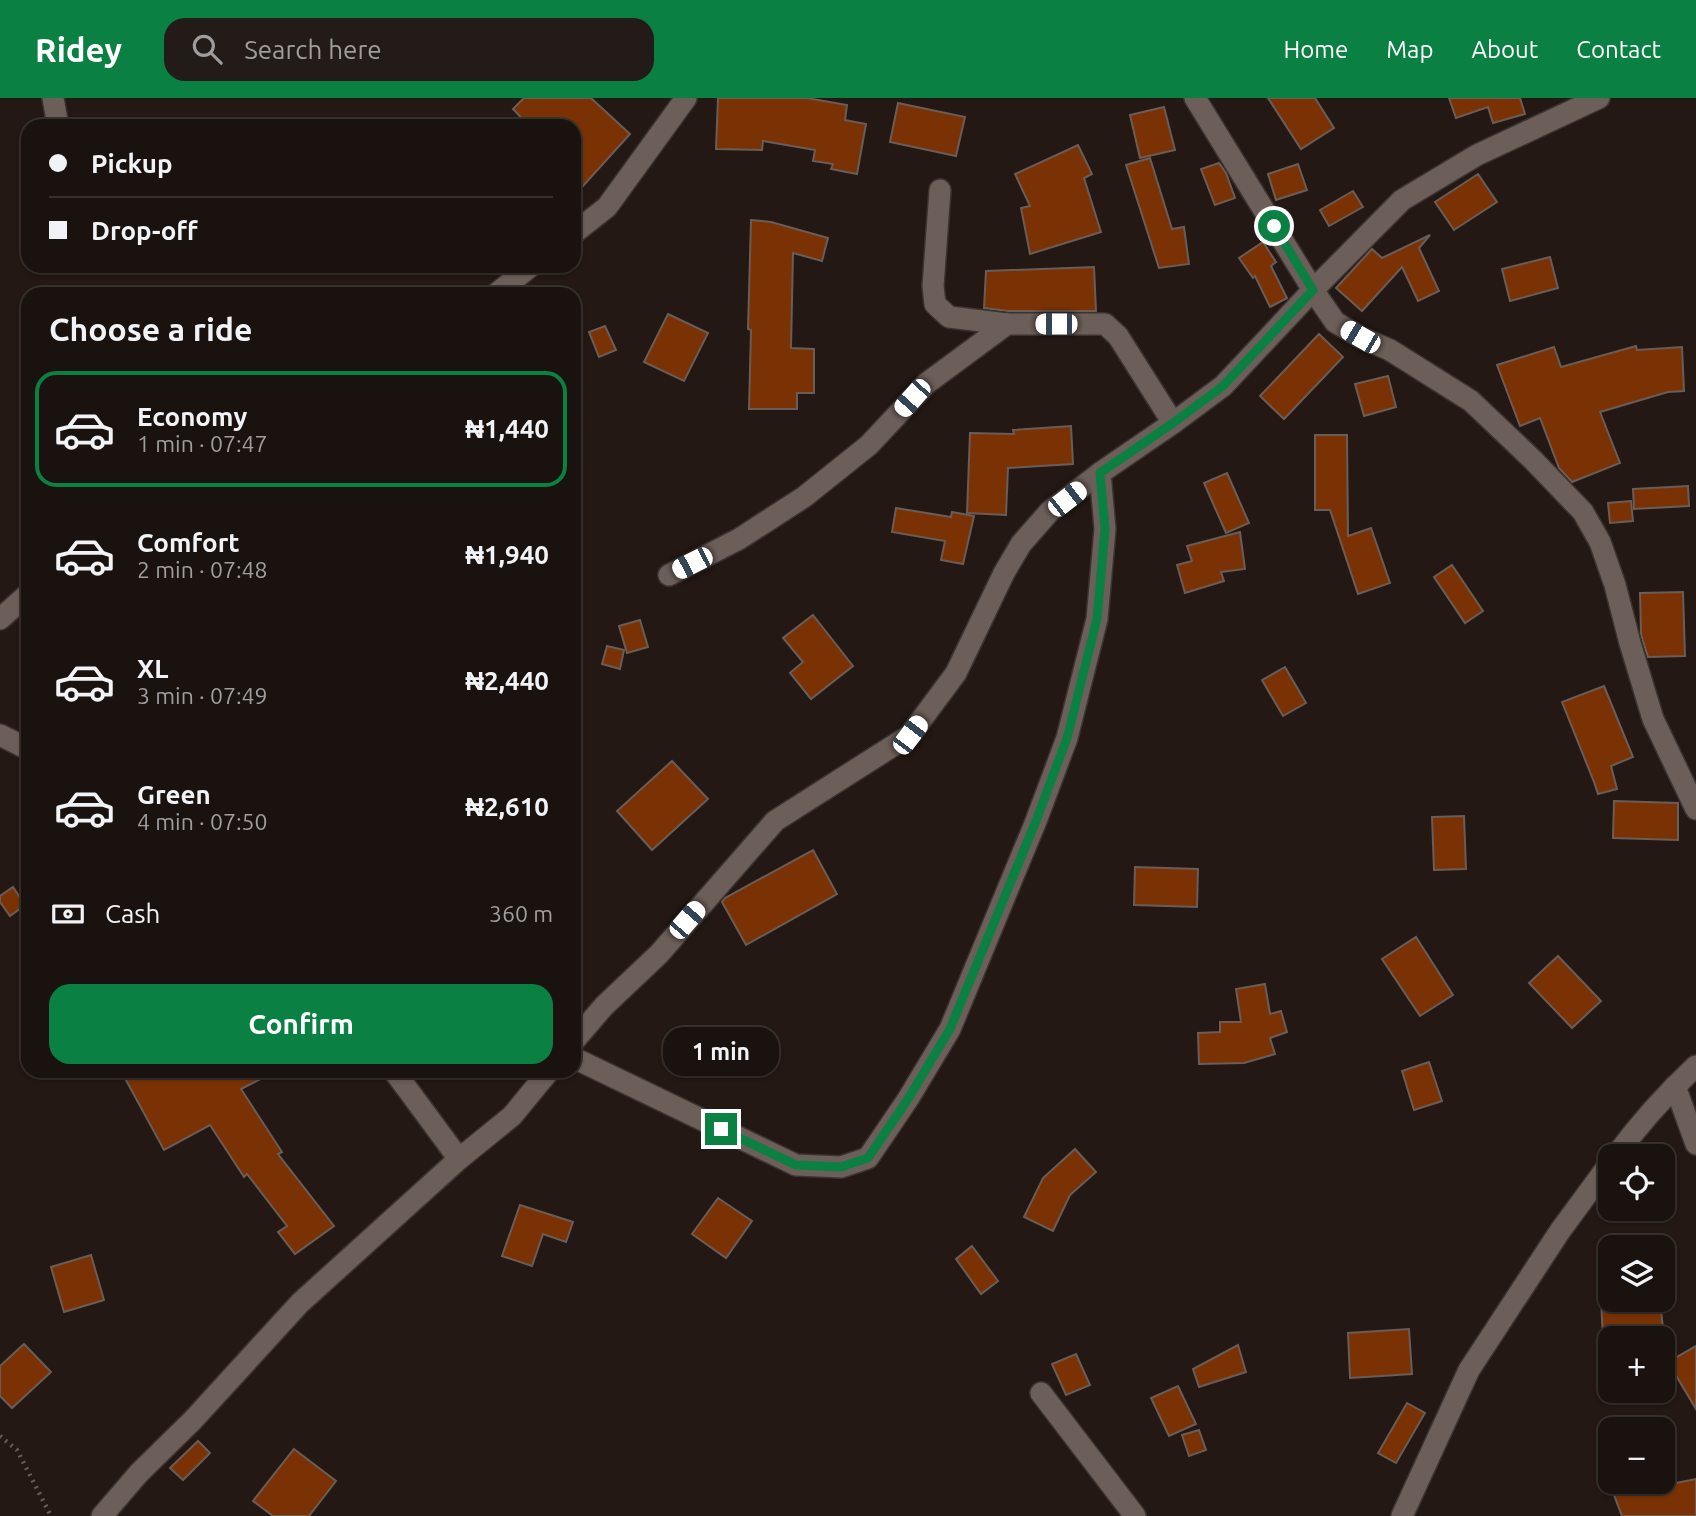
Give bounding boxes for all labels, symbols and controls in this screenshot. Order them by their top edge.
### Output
search box [164,18,654,81]
icon: search [188,30,226,68]
text: Ridey [35,31,122,68]
text: Search here [244,35,382,64]
text: Home [1283,36,1348,63]
text: Map [1386,36,1433,63]
text: About [1471,36,1538,63]
text: Contact [1576,36,1661,63]
text: Pickup [91,149,173,178]
route start [1258,210,1290,242]
text: Drop-off [91,216,198,245]
text: Choose a ride [49,311,252,347]
car [1036,314,1078,335]
car [1337,317,1384,357]
car [891,375,934,421]
icon: car [53,398,116,461]
text: Economy [137,402,247,431]
text: ₦1,440 [465,414,549,443]
text: 1 min · 07:47 [137,431,268,456]
car [1044,478,1091,520]
icon: car [53,524,116,587]
text: Comfort [137,528,240,557]
text: ₦1,940 [465,540,549,569]
car [669,544,716,582]
text: 2 min · 07:48 [137,557,268,582]
icon: car [53,650,116,713]
text: XL [137,654,168,683]
text: ₦2,440 [465,666,549,695]
text: 3 min · 07:49 [137,683,268,708]
car [889,712,932,758]
icon: car [53,776,116,839]
text: Green [137,780,211,809]
text: ₦2,610 [465,792,549,821]
text: 4 min · 07:50 [137,809,268,834]
icon: cash [49,895,87,933]
car [666,897,709,943]
text: Cash [105,899,160,928]
text: 360 m [489,901,553,926]
button: Confirm [49,984,553,1064]
callout: 1 min [663,1028,779,1076]
text: 1 min [692,1039,750,1064]
route end [705,1113,737,1145]
map controls [1598,1144,1675,1494]
button: locate [1598,1144,1675,1221]
button: layers [1598,1235,1675,1312]
button: + [1598,1326,1675,1403]
button: − [1598,1417,1675,1494]

